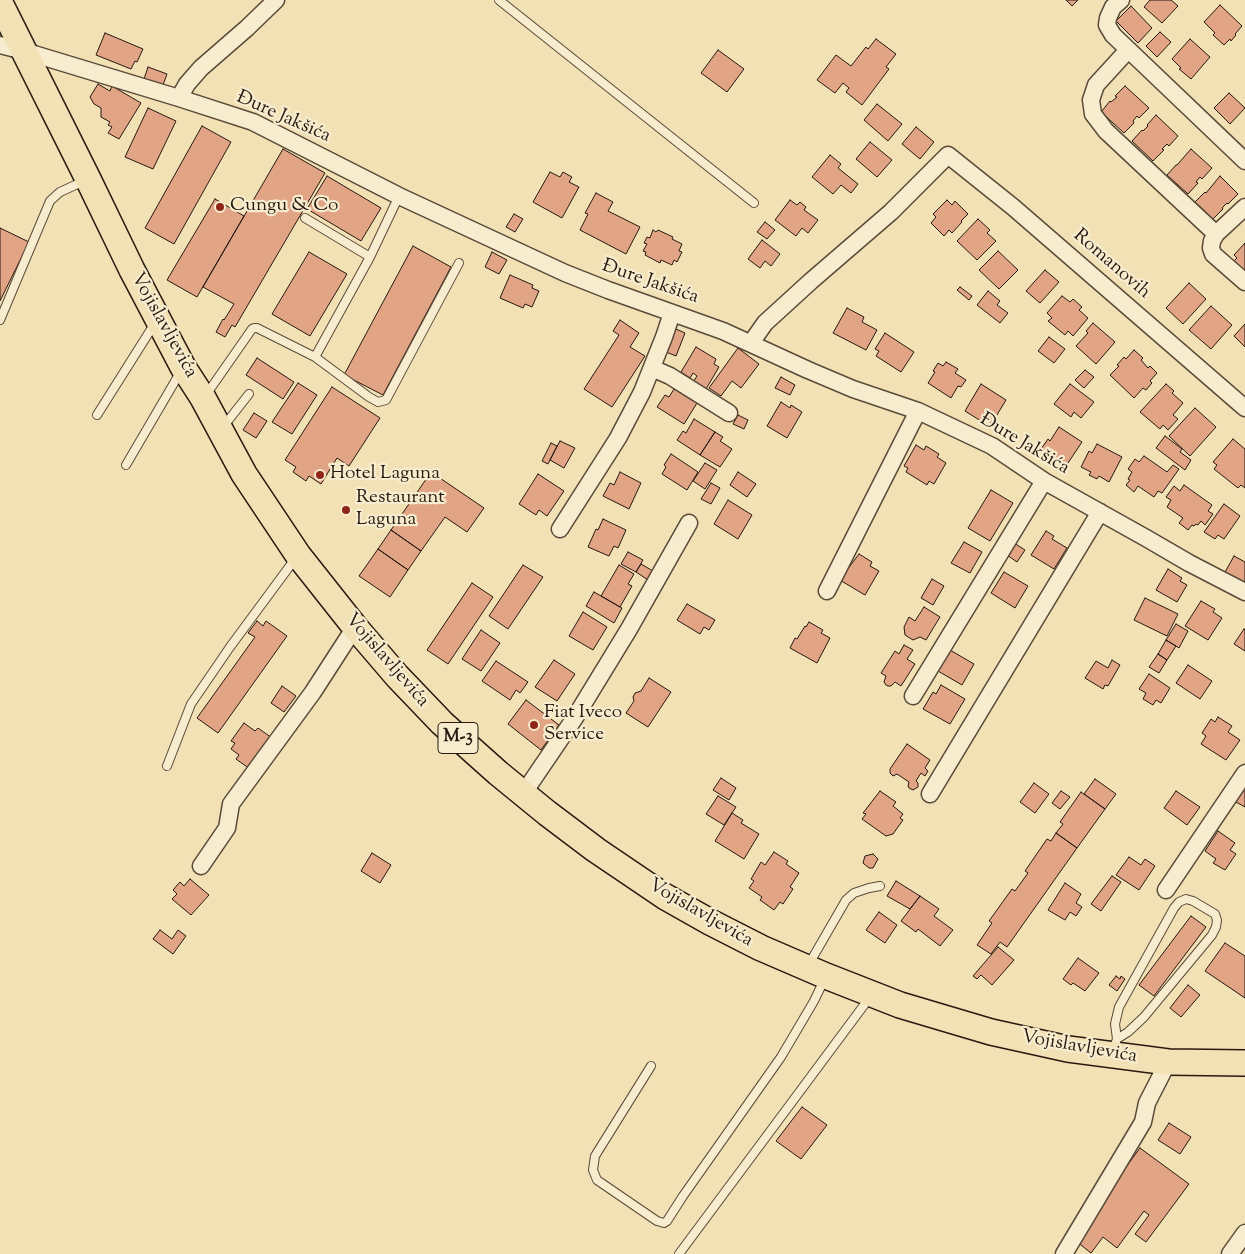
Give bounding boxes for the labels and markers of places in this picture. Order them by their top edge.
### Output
place label: Cungu & Co [230,196,339,218]
marker: Cungu & Co [214,201,226,213]
place label: Hotel Laguna [330,464,440,486]
marker: Hotel Laguna [314,469,326,481]
place label: Restaurant Laguna [356,488,445,532]
marker: Restaurant Laguna [340,504,352,516]
place label: Fiat Iveco Service [544,703,622,747]
marker: Fiat Iveco Service [528,719,540,731]

